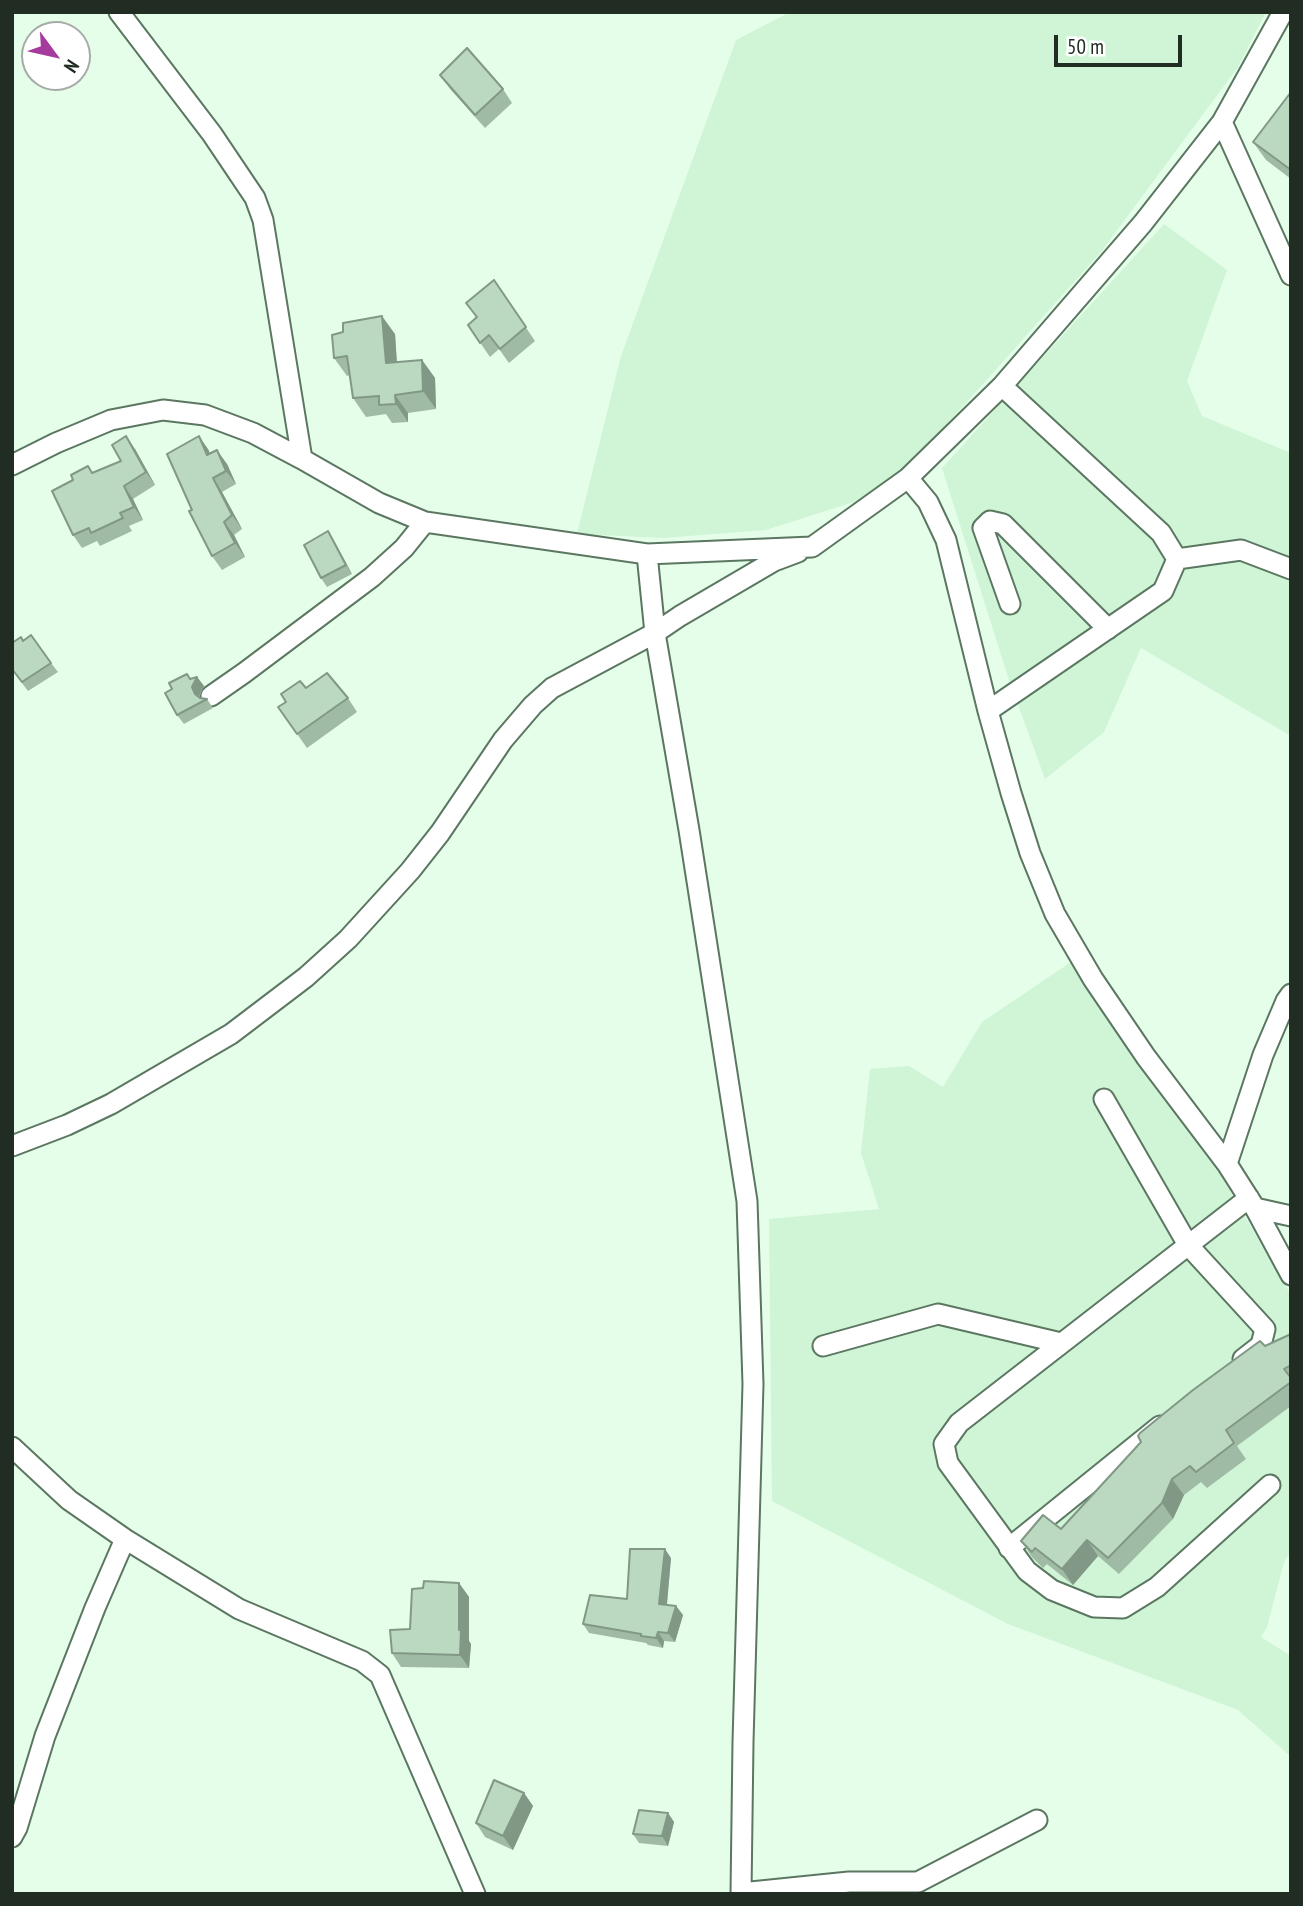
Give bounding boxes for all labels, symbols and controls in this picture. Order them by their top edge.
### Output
north arrow [21,21,91,91]
scale bar [1058,21,1186,65]
text: 50 m [1067,33,1104,60]
text: N [59,56,85,77]

